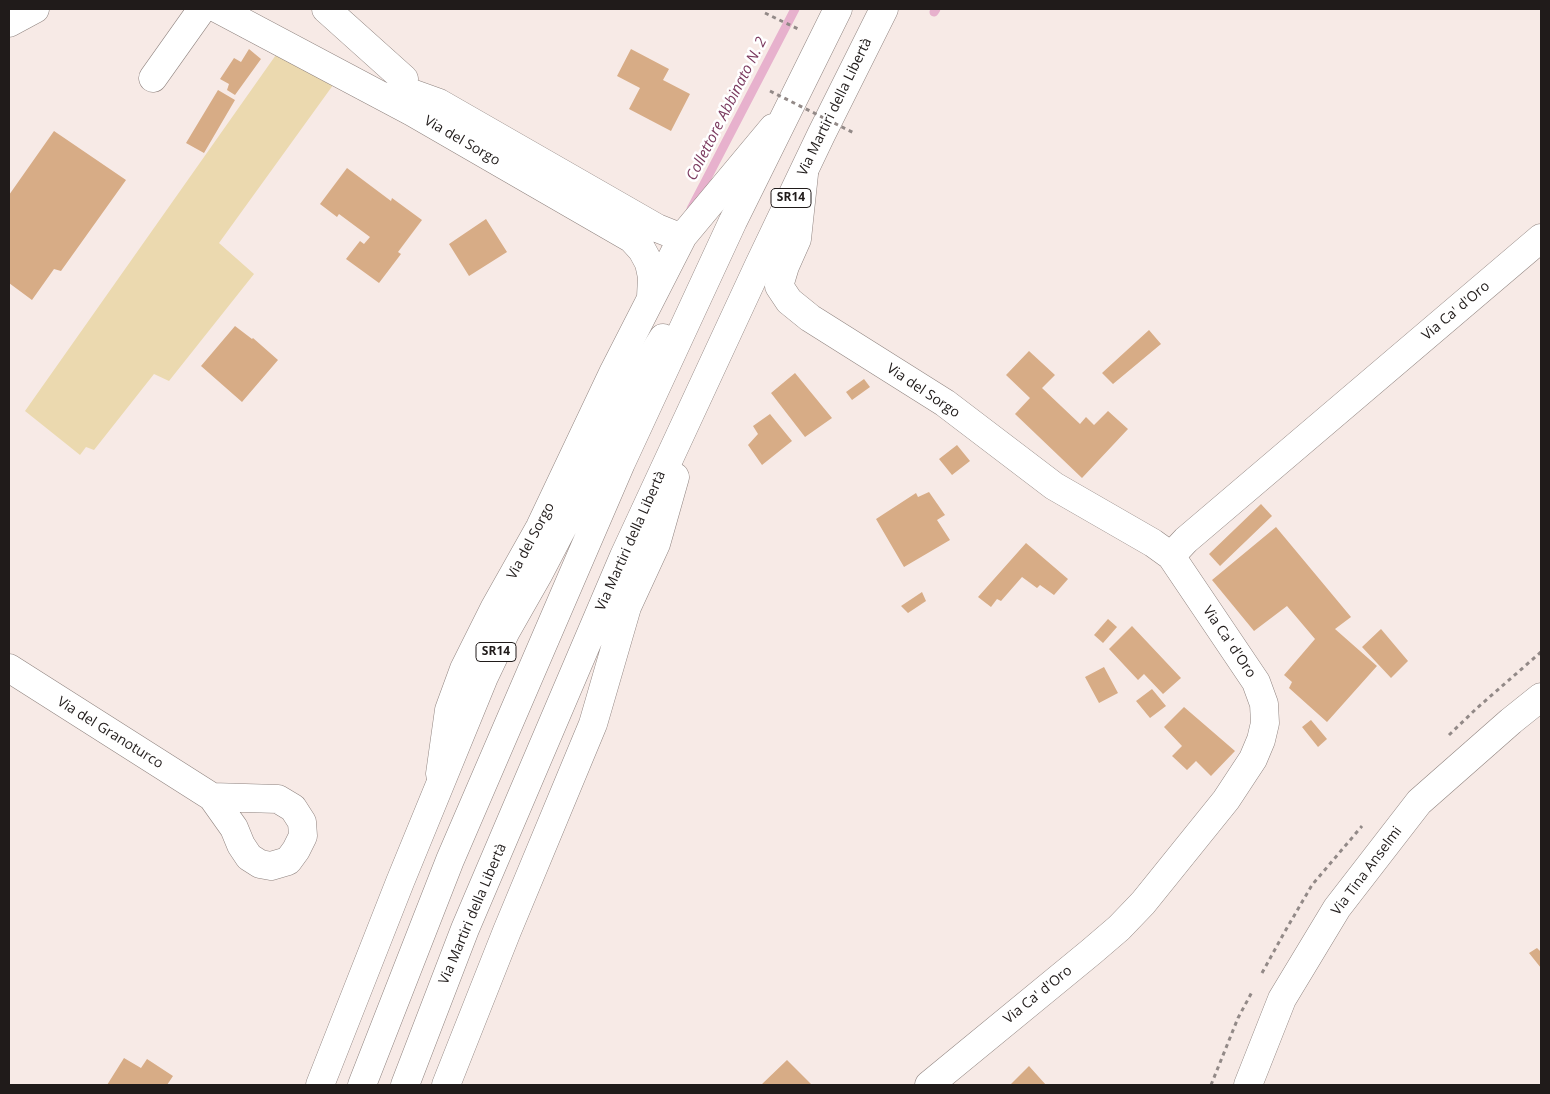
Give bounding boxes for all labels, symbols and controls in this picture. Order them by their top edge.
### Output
water label: Collettore Abbinato N. 2 [683,34,771,184]
street label: Via Martiri della Libertà [794,35,876,179]
street label: Via del Sorgo [421,113,503,169]
road number: SR14 [771,188,811,208]
street label: Via Ca' d'Oro [1419,278,1493,344]
street label: Via del Sorgo [883,360,963,422]
street label: Via Martiri della Libertà [593,468,669,614]
street label: Via del Sorgo [504,500,558,582]
street label: Via Ca' d'Oro [1199,603,1259,681]
road number: SR14 [476,642,516,662]
street label: Via del Granoturco [54,694,166,772]
street label: Via Tina Anselmi [1328,823,1406,919]
street label: Via Martiri della Libertà [436,841,510,987]
street label: Via Ca' d'Oro [1000,962,1076,1028]

